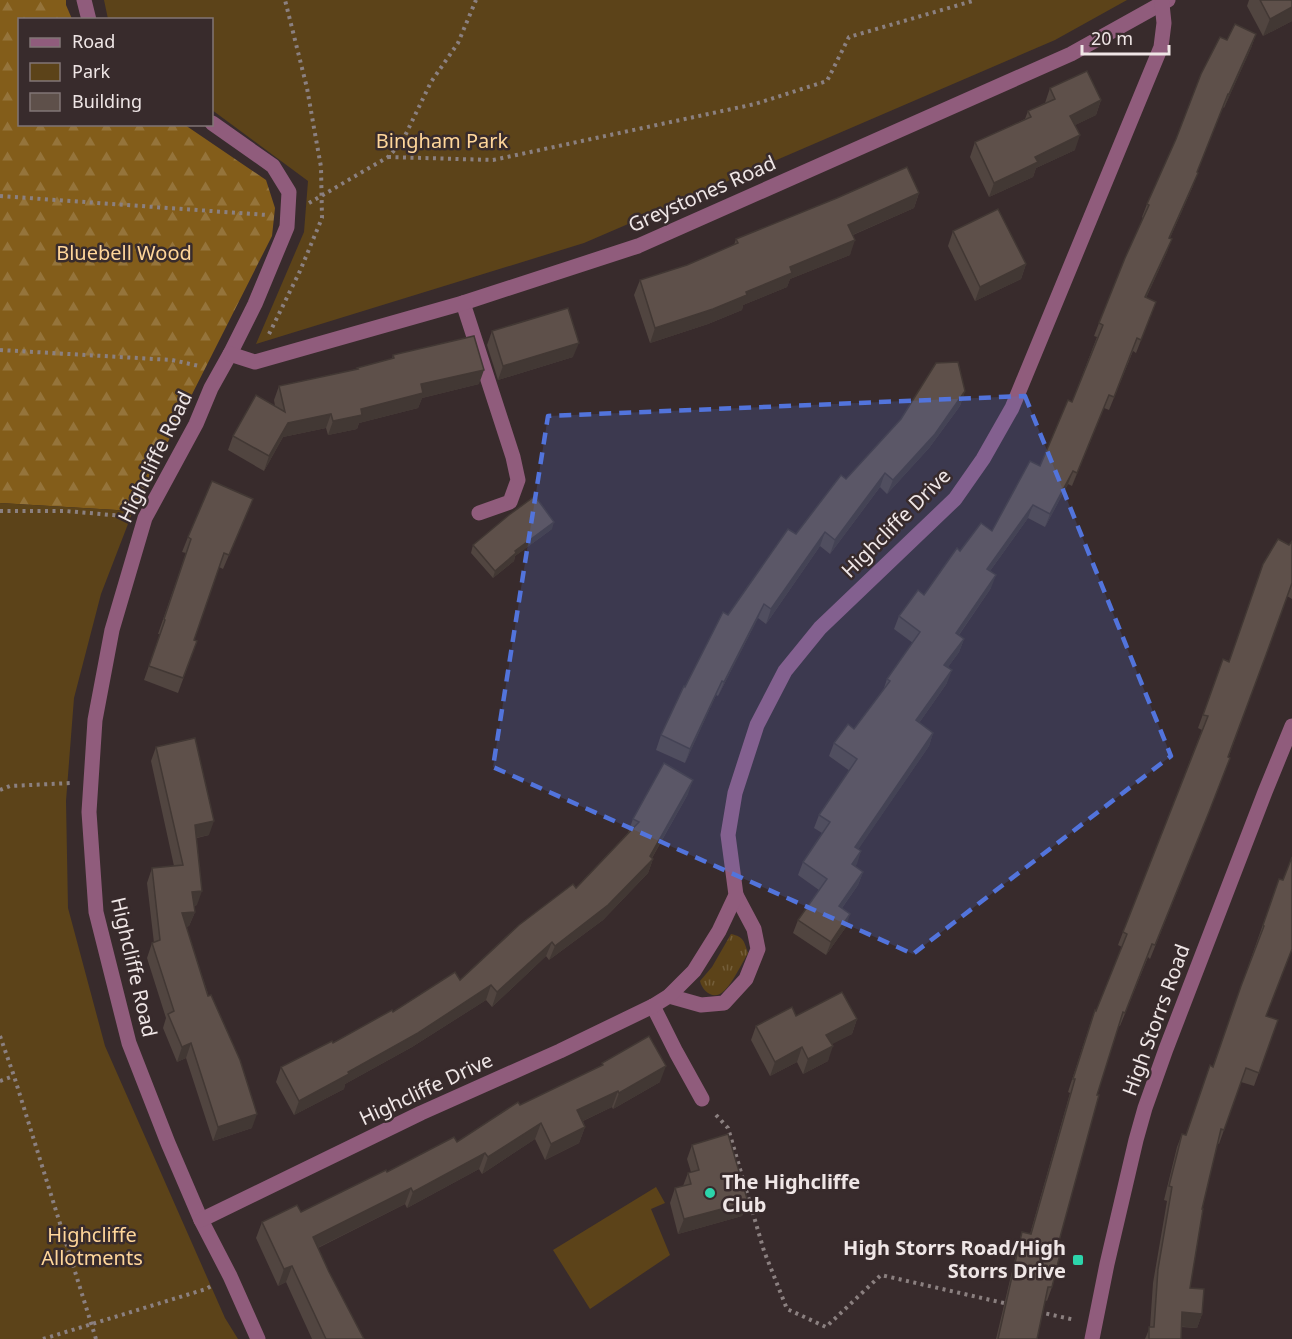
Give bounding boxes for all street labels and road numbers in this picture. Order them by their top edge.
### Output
street label: Greystones Road [624,149,780,238]
street label: Highcliffe Road [111,387,198,527]
street label: Highcliffe Drive [835,462,956,583]
street label: Highcliffe Road [105,894,164,1040]
street label: High Storrs Road [1116,940,1195,1099]
street label: Highcliffe Drive [355,1046,497,1131]

